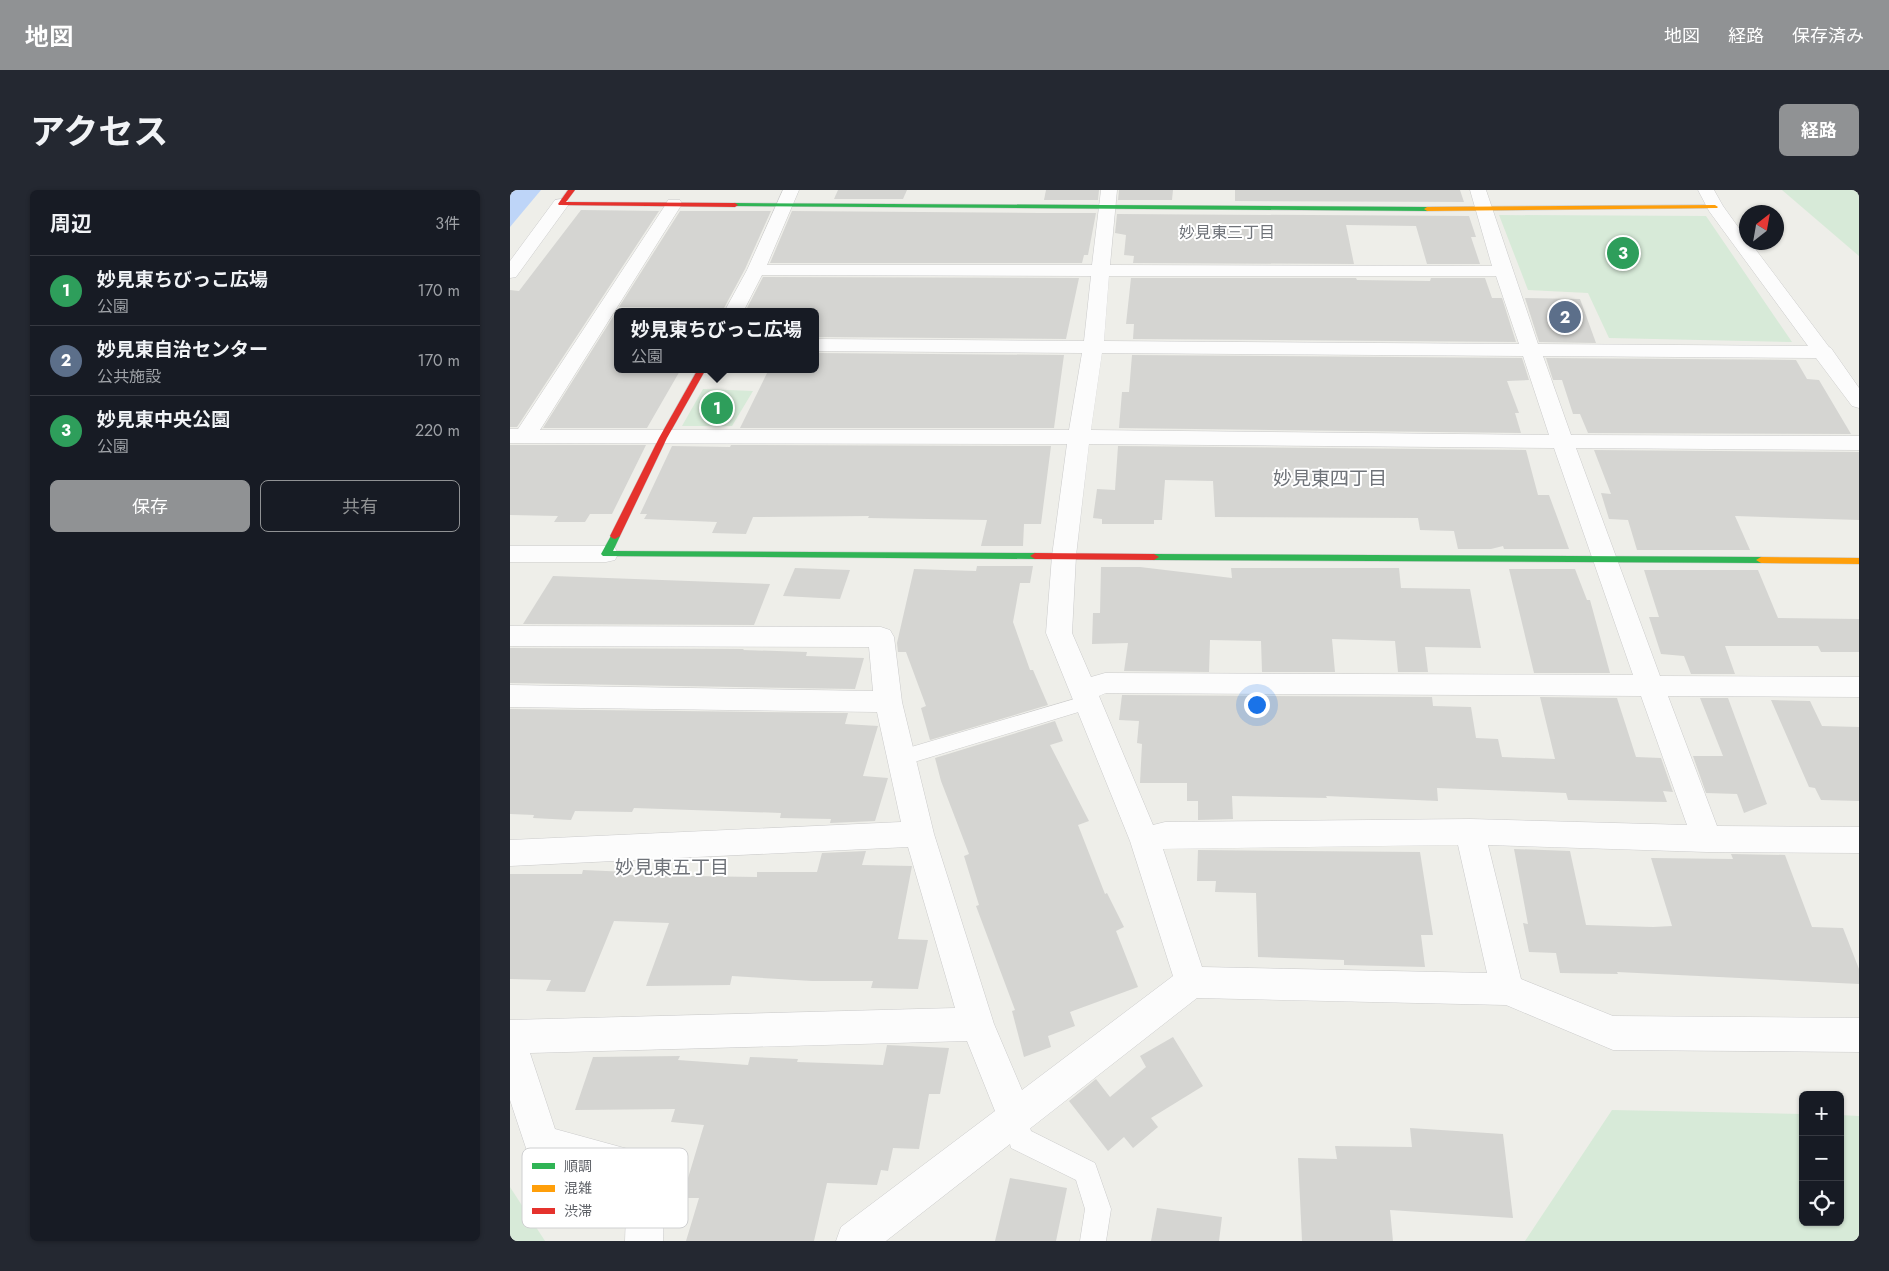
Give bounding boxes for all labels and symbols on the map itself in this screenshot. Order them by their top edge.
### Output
north arrow [1739,205,1784,250]
district label: 妙見東三丁目 [1179,221,1275,244]
pin: 3 [1607,234,1639,272]
pin: 2 [1549,298,1581,336]
pin: 1 [701,389,733,427]
district label: 妙見東四丁目 [1273,465,1387,492]
your location [1244,692,1270,718]
district label: 妙見東五丁目 [615,854,729,881]
legend [522,1148,688,1228]
text: 順調 [564,1156,592,1176]
text: 混雑 [564,1178,592,1198]
text: 渋滞 [564,1201,592,1221]

